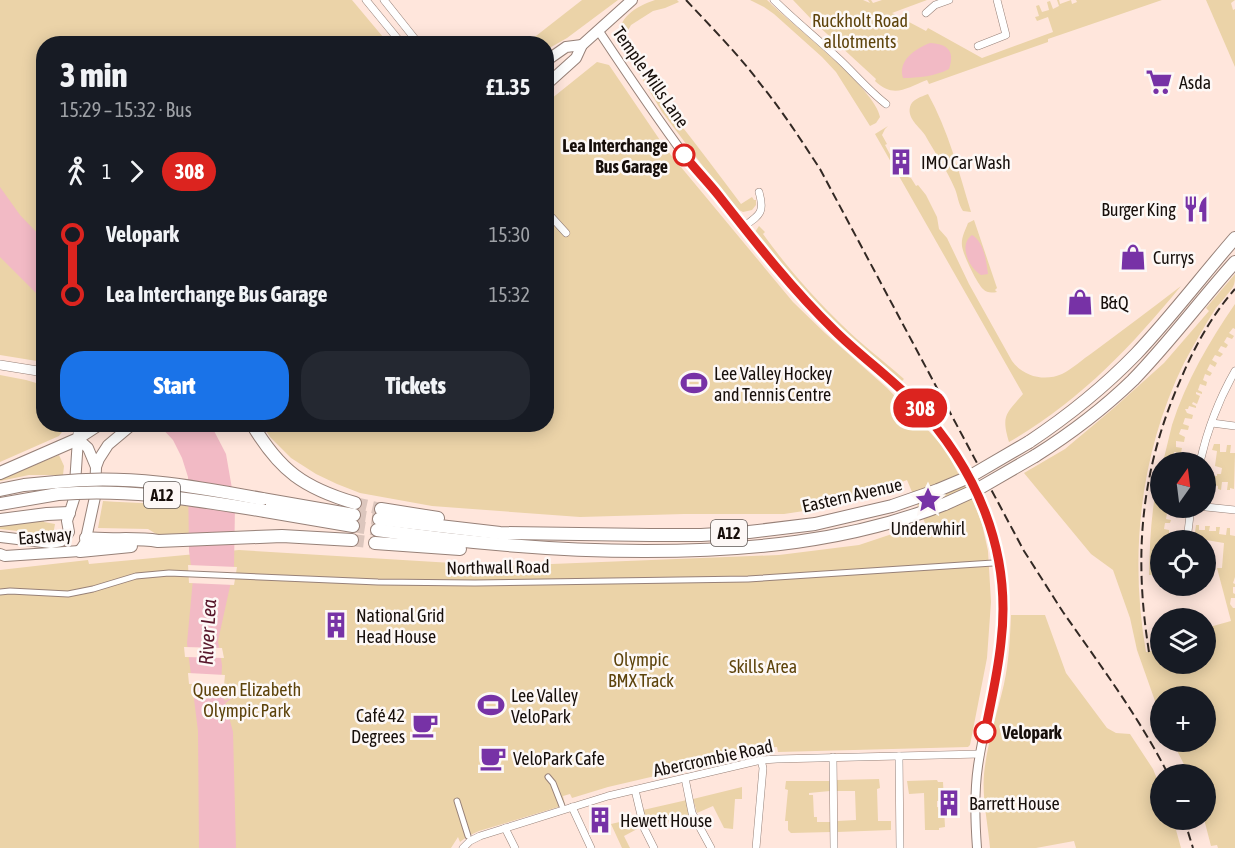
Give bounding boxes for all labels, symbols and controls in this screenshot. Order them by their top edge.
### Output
park label: Ruckholt Road allotments [812,10,908,52]
street label: Temple Mills Lane [608,22,694,132]
text: 3 min [60,56,127,94]
supermarket icon: Asda [1144,67,1174,97]
place label: Asda [1179,72,1211,93]
text: £1.35 [486,74,530,100]
text: 15:29 – 15:32 · Bus [60,98,192,121]
place label: Lea Interchange Bus Garage [562,135,668,177]
marker: Lea Interchange Bus Garage [673,144,695,166]
building icon: IMO Car Wash [886,147,916,177]
place label: IMO Car Wash [921,152,1011,173]
icon: walk [60,155,93,188]
icon: forward [120,155,153,188]
text: 308 [174,159,204,183]
text: 1 [102,160,111,183]
restaurant icon: Burger King [1181,194,1211,224]
place label: Burger King [1101,199,1176,220]
text: Velopark [106,221,179,247]
text: 15:30 [489,223,530,246]
shop icon: Currys [1118,242,1148,272]
place label: Currys [1153,247,1194,268]
text: Lea Interchange Bus Garage [106,281,327,307]
text: 15:32 [489,283,530,306]
shop icon: B&Q [1065,287,1095,317]
place label: B&Q [1100,292,1129,313]
button: Start [60,351,289,420]
button: Tickets [301,351,530,420]
place label: Lee Valley Hockey and Tennis Centre [714,363,832,405]
sports icon: Lee Valley Hockey and Tennis Centre [679,368,709,398]
line badge: 308 [886,388,954,428]
text: 308 [905,396,935,420]
north arrow [1150,452,1216,518]
map controls [1150,452,1216,830]
street label: Eastern Avenue [800,473,904,517]
road number: A12 [144,482,180,508]
place icon: Underwhirl [913,485,943,515]
place label: Underwhirl [890,518,966,539]
road number: A12 [711,520,747,546]
street label: Eastway [17,523,73,549]
button: locate [1150,530,1216,596]
street label: Northwall Road [446,556,550,578]
water label: River Lea [194,598,220,666]
place label: National Grid Head House [356,605,445,647]
button: layers [1150,608,1216,674]
building icon: National Grid Head House [321,610,351,640]
park label: Olympic BMX Track [608,649,674,691]
park label: Skills Area [729,656,797,677]
park label: Queen Elizabeth Olympic Park [193,679,301,721]
place label: Lee Valley VeloPark [511,685,578,727]
button: + [1150,686,1216,752]
sports icon: Lee Valley VeloPark [476,690,506,720]
place label: Café 42 Degrees [351,705,405,747]
cafe icon: Café 42 Degrees [410,710,440,740]
marker: Velopark [974,721,996,743]
place label: Velopark [1001,722,1063,743]
street label: Abercrombie Road [651,735,775,781]
cafe icon: VeloPark Cafe [478,743,508,773]
place label: VeloPark Cafe [513,748,605,769]
button: − [1150,764,1216,830]
building icon: Barrett House [934,788,964,818]
place label: Barrett House [969,793,1060,814]
building icon: Hewett House [585,805,615,835]
place label: Hewett House [620,810,712,831]

